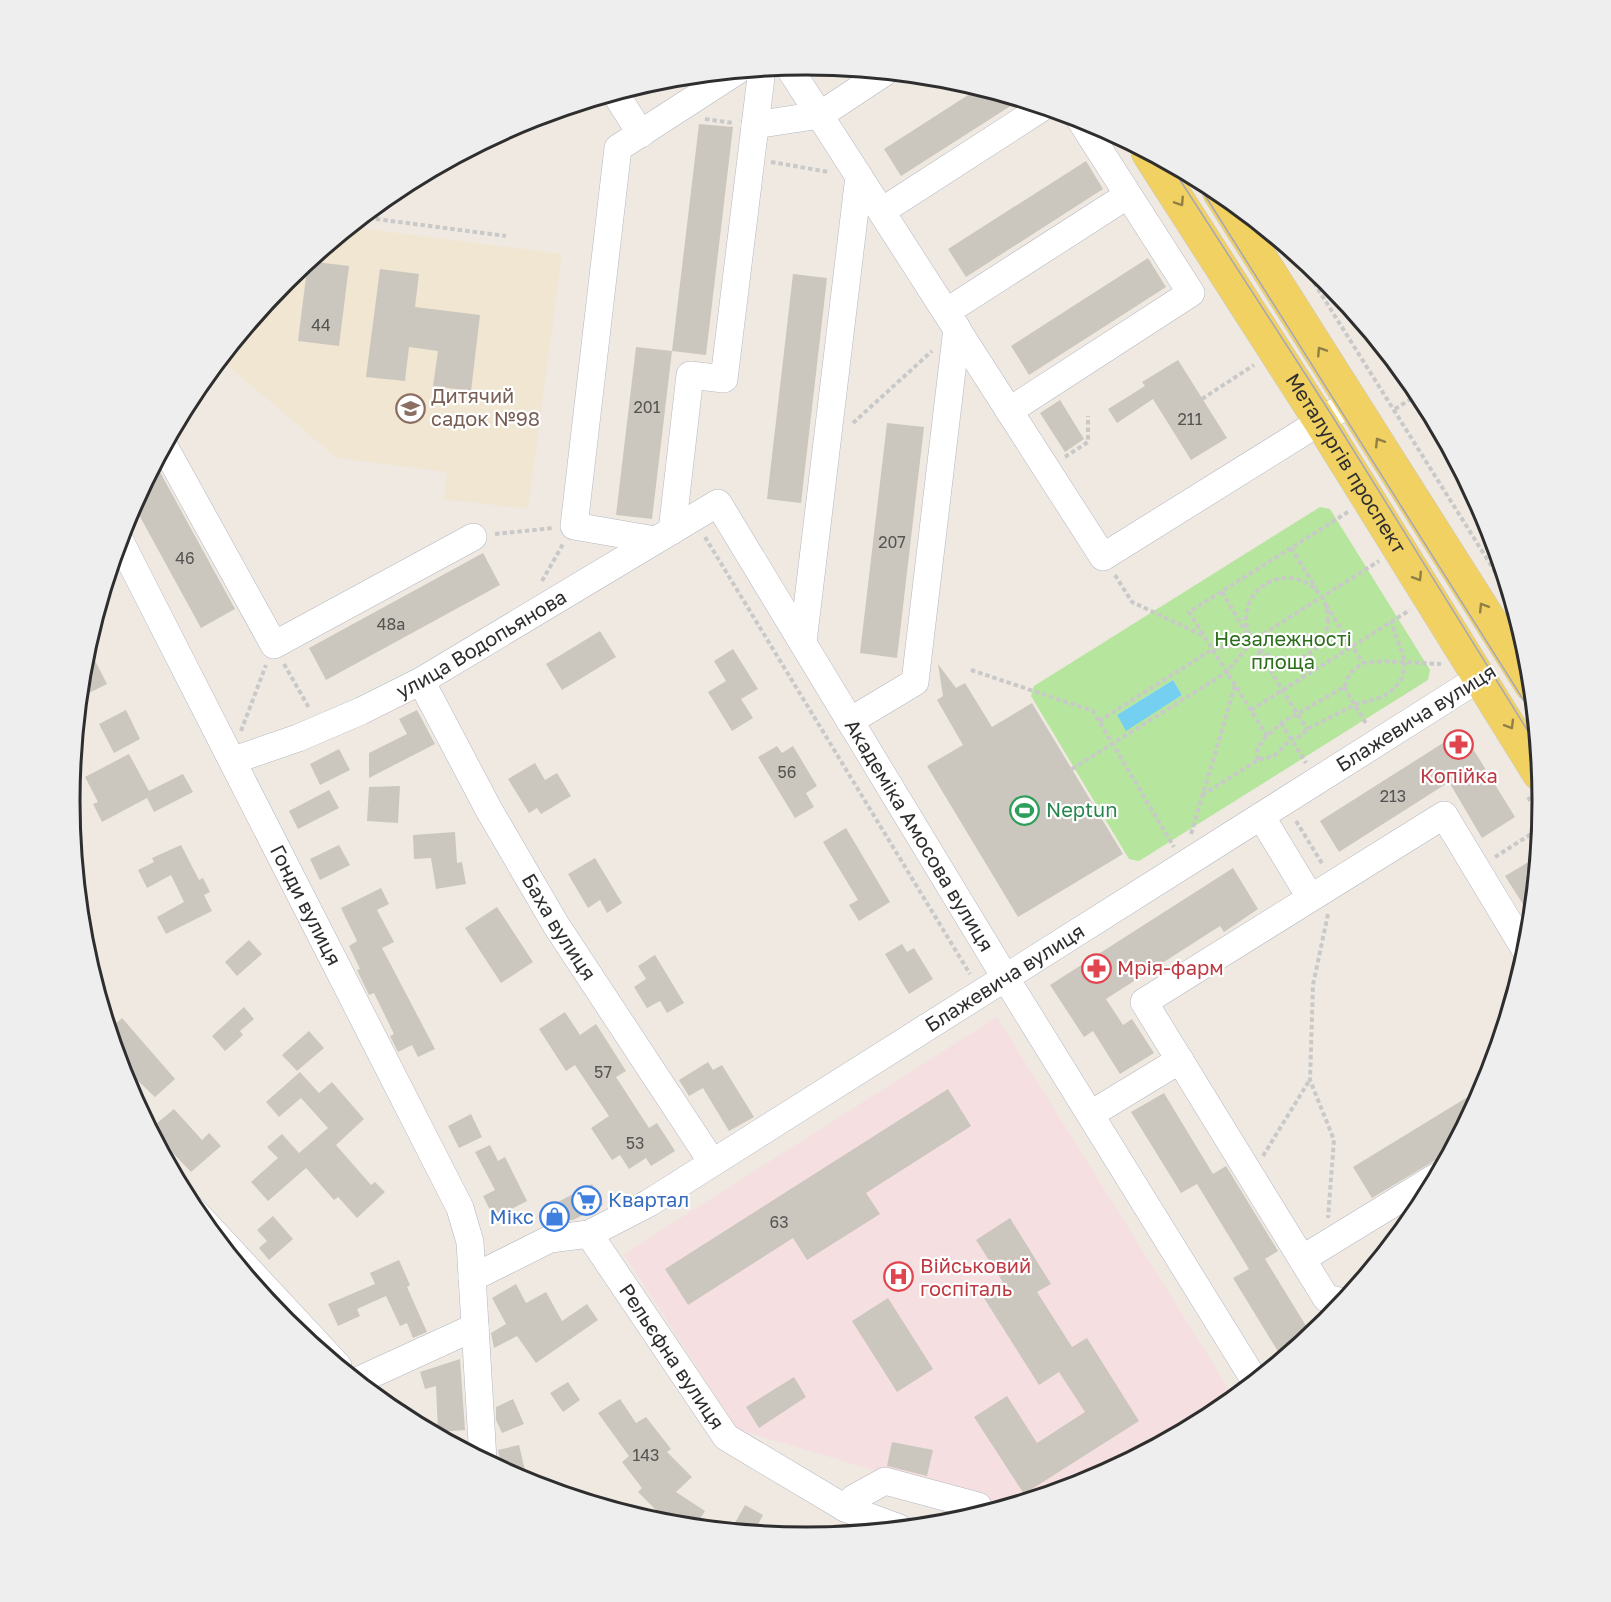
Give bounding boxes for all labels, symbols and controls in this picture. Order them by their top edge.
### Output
one-way arrow [1173,196,1184,207]
house number: 44 [311,315,331,335]
one-way arrow [1317,347,1328,358]
street label: Металургів проспект [1281,368,1412,557]
place label: Дитячий садок №98 [431,383,540,430]
school or university icon: Дитячий садок №98 [394,392,426,424]
house number: 201 [634,397,661,417]
house number: 211 [1178,409,1203,429]
one-way arrow [1374,438,1386,448]
house number: 207 [878,532,906,552]
house number: 46 [175,548,195,568]
one-way arrow [1411,571,1423,581]
street label: улица Водопьянова [392,584,570,703]
one-way arrow [1478,603,1490,613]
house number: 48а [377,614,405,634]
park label: Незалежності площа [1214,626,1352,673]
street label: Блажевича вулиця [1331,658,1500,776]
street label: Академіка Амосова вулиця [841,714,999,955]
one-way arrow [1503,719,1515,729]
pharmacy icon: Копійка [1443,729,1475,761]
house number: 56 [778,762,796,782]
place label: Копійка [1420,763,1498,787]
house number: 213 [1380,786,1406,806]
sports icon: Neptun [1009,794,1041,826]
place label: Neptun [1046,797,1118,821]
street label: Гонди вулиця [266,840,347,969]
street label: Баха вулиця [517,869,602,984]
street label: Блажевича вулиця [920,918,1088,1037]
pharmacy icon: Мрія-фарм [1080,952,1112,984]
place label: Мрія-фарм [1117,955,1224,979]
house number: 57 [594,1062,612,1082]
house number: 53 [626,1133,644,1153]
supermarket icon: Квартал [571,1184,603,1216]
place label: Квартал [608,1187,689,1211]
shop icon: Мікс [539,1201,571,1233]
place label: Мікс [489,1204,534,1228]
house number: 63 [769,1212,789,1232]
place label: Військовий госпіталь [920,1253,1031,1300]
hospital icon: Військовий госпіталь [883,1261,915,1293]
street label: Рельєфна вулиця [615,1279,730,1434]
house number: 143 [633,1445,659,1465]

